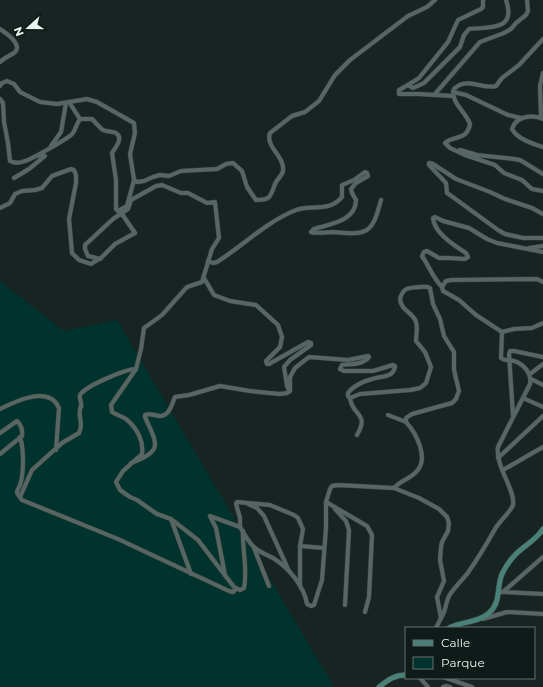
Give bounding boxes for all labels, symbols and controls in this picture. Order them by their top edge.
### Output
north arrow [8,8,48,48]
text: N [11,25,27,38]
legend [405,627,535,679]
text: Calle [441,635,470,650]
text: Parque [441,655,485,670]

